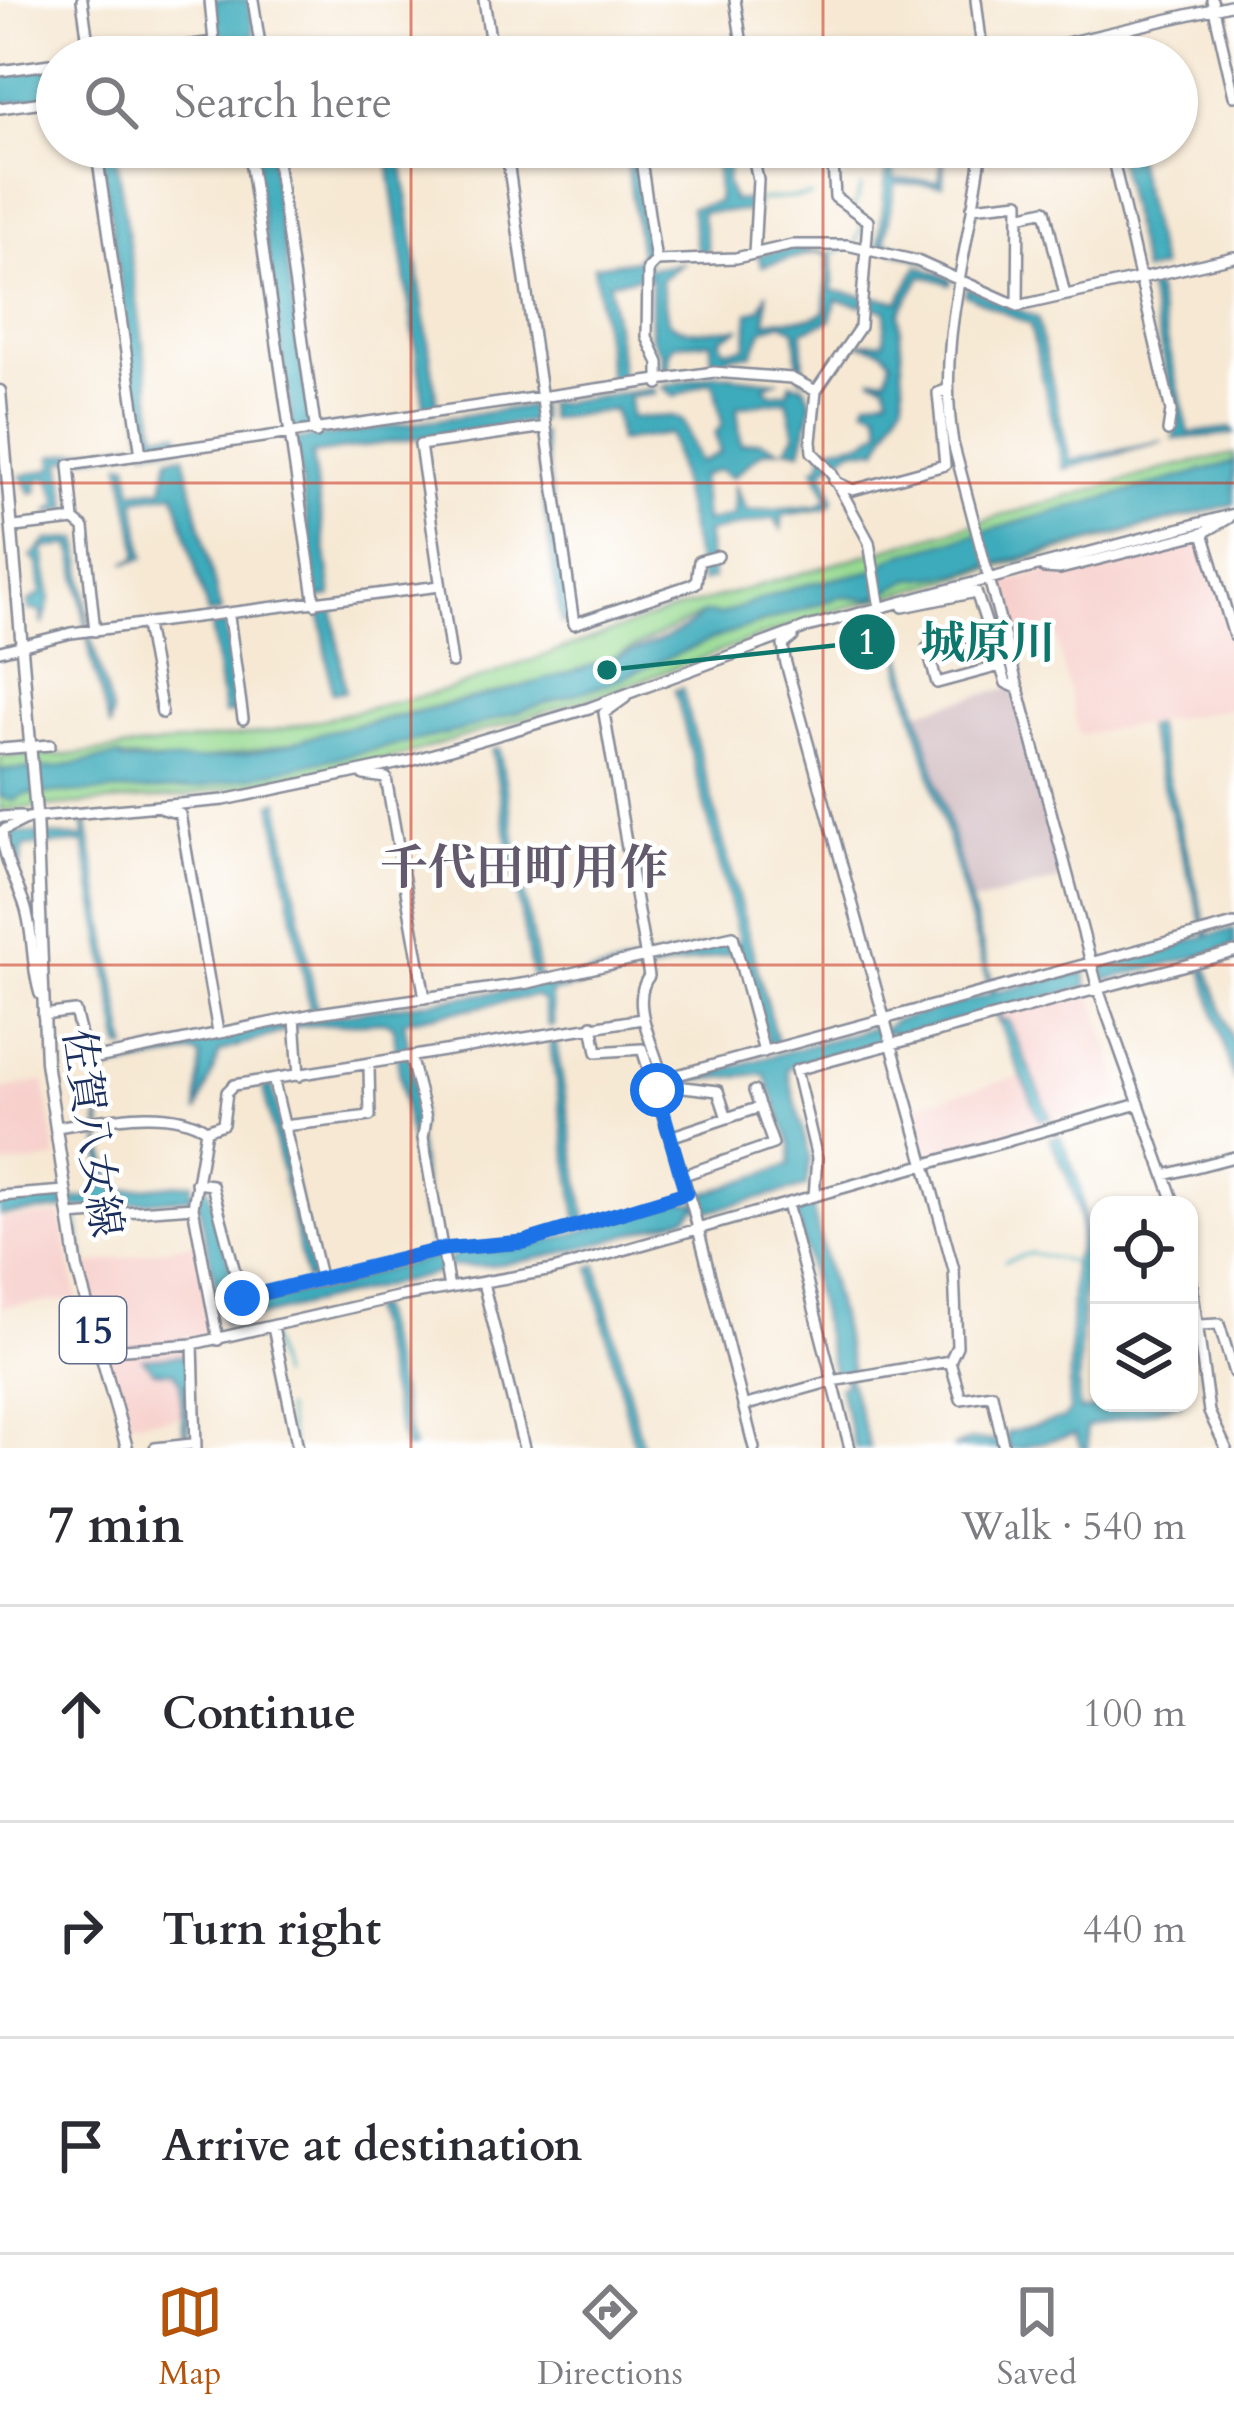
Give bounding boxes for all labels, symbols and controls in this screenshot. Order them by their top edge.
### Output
search box [36,36,1198,168]
icon: search [78,69,144,135]
text: Search here [174,72,392,133]
callout: 城原川 [837,601,1080,682]
text: 城原川 [920,613,1056,674]
text: 1 [858,618,876,667]
district label: 千代田町用作 [380,836,668,901]
street label: 佐賀八女線 [49,1025,135,1241]
route start [630,1063,684,1117]
map controls [1090,1196,1198,1412]
button: locate [1090,1196,1198,1304]
route end [215,1271,269,1325]
road number: 15 [60,1297,126,1363]
button: layers [1090,1304,1198,1412]
text: 7 min [48,1491,184,1561]
text: Walk · 540 m [961,1500,1186,1553]
icon: ahead [48,1681,114,1747]
text: Continue [162,1683,356,1744]
text: 100 m [1083,1687,1186,1740]
icon: right [48,1897,114,1963]
text: Turn right [162,1899,381,1960]
text: 440 m [1083,1903,1186,1956]
icon: arrive [48,2113,114,2179]
text: Arrive at destination [162,2115,582,2176]
tab: Map [157,2279,223,2396]
tab: Directions [537,2279,683,2396]
tab: Saved [997,2279,1077,2396]

